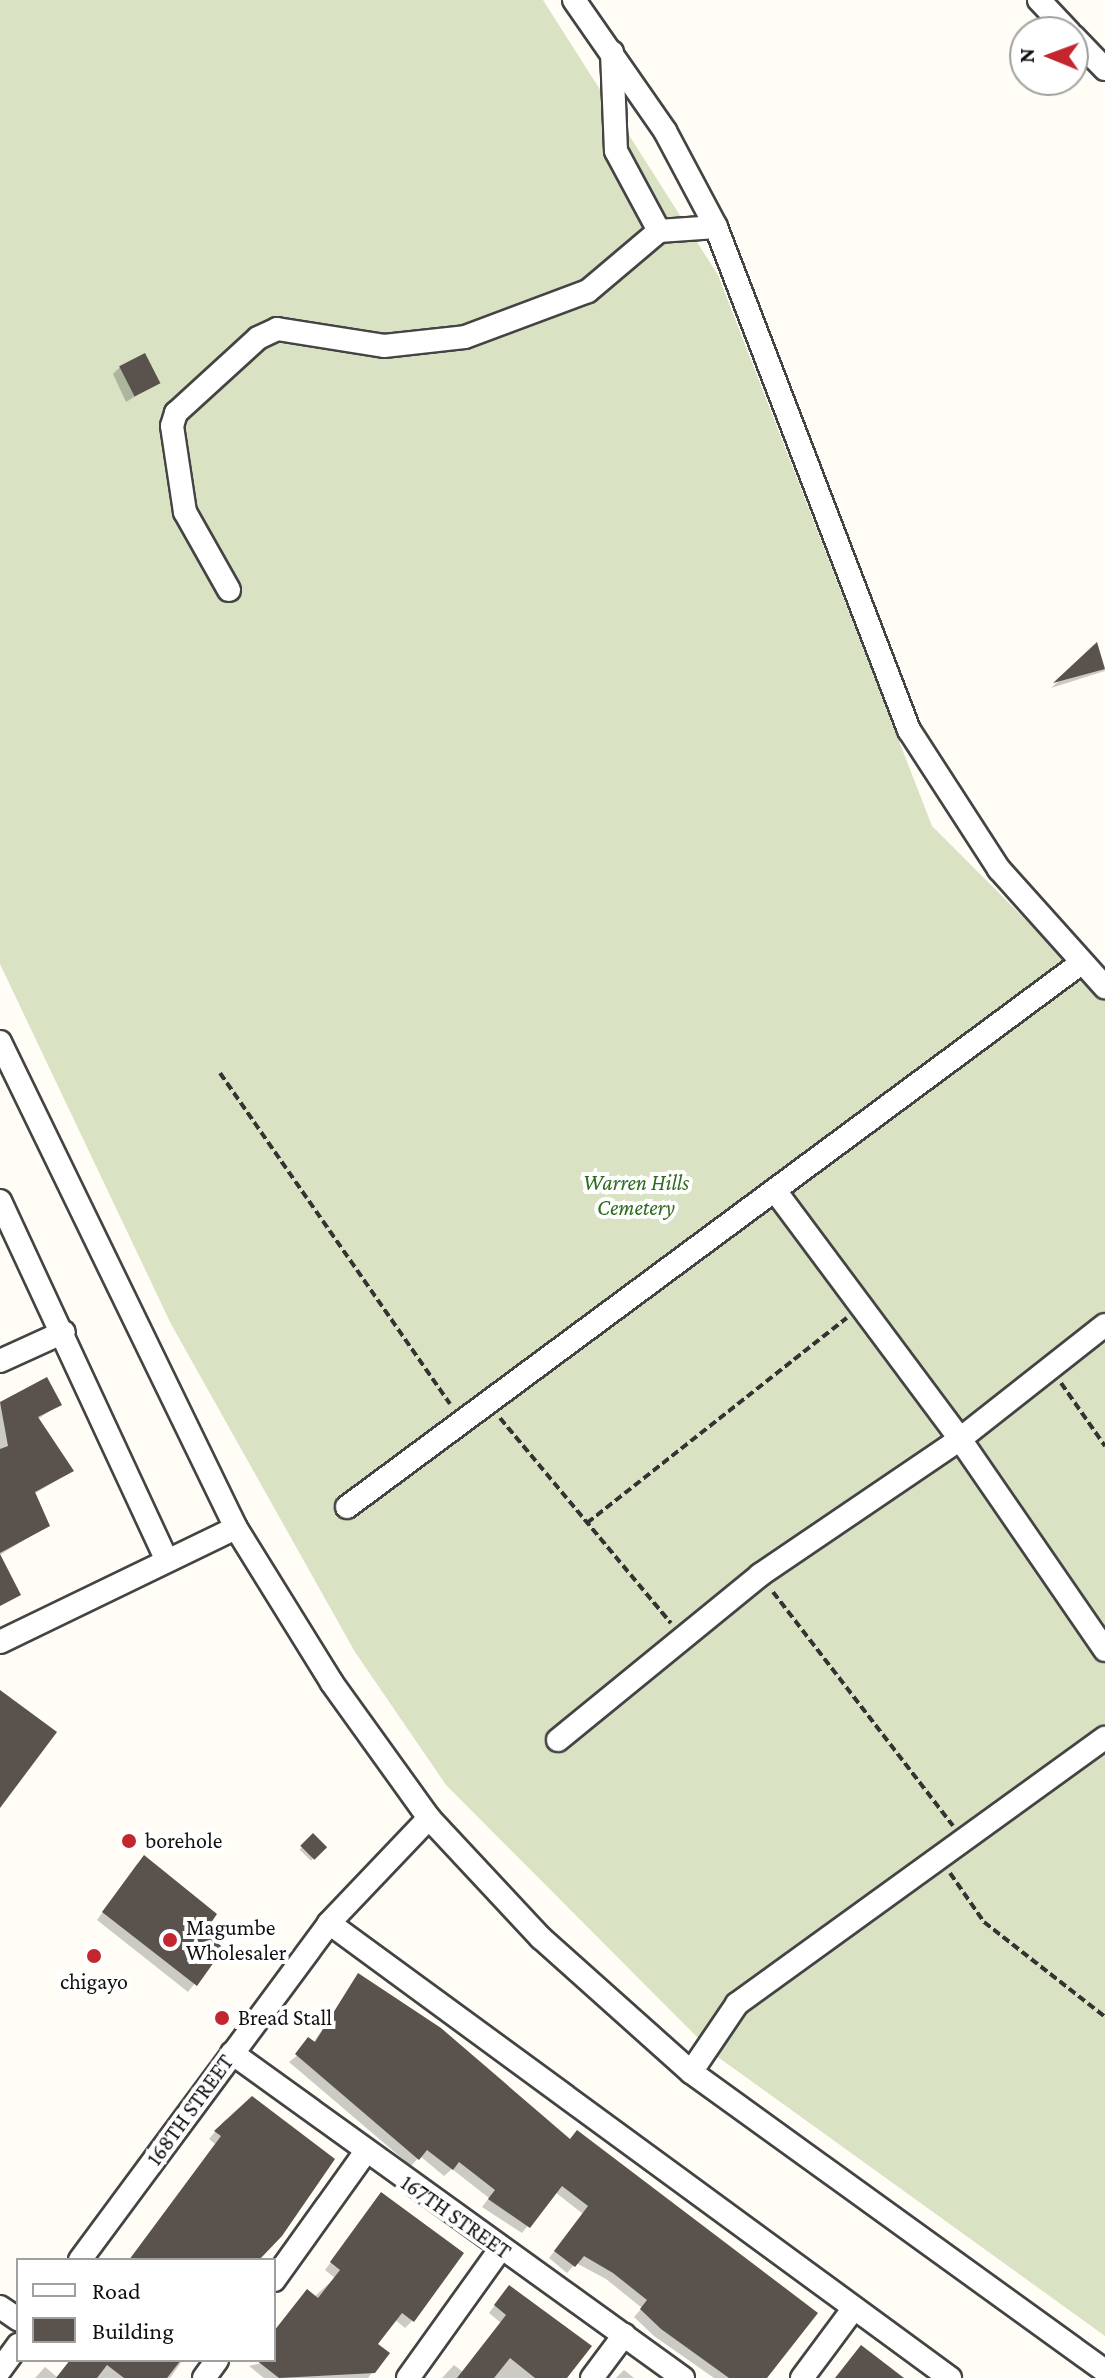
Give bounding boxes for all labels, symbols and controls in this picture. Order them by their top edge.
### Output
north arrow [1009,16,1089,96]
text: N [1014,48,1039,63]
park label: Warren Hills Cemetery [583,1169,689,1220]
place label: borehole [145,1828,222,1854]
marker: borehole [120,1832,138,1850]
place label: Magumbe Wholesaler [186,1914,286,1966]
marker: Magumbe Wholesaler [161,1931,179,1949]
marker: chigayo [85,1947,103,1965]
place label: chigayo [60,1969,128,1995]
place label: Bread Stall [238,2005,332,2031]
marker: Bread Stall [213,2009,231,2027]
street label: 168TH STREET [141,2049,239,2171]
street label: 167TH STREET [396,2169,516,2265]
legend [16,2258,276,2362]
text: Road [92,2277,141,2304]
text: Building [92,2317,174,2344]

